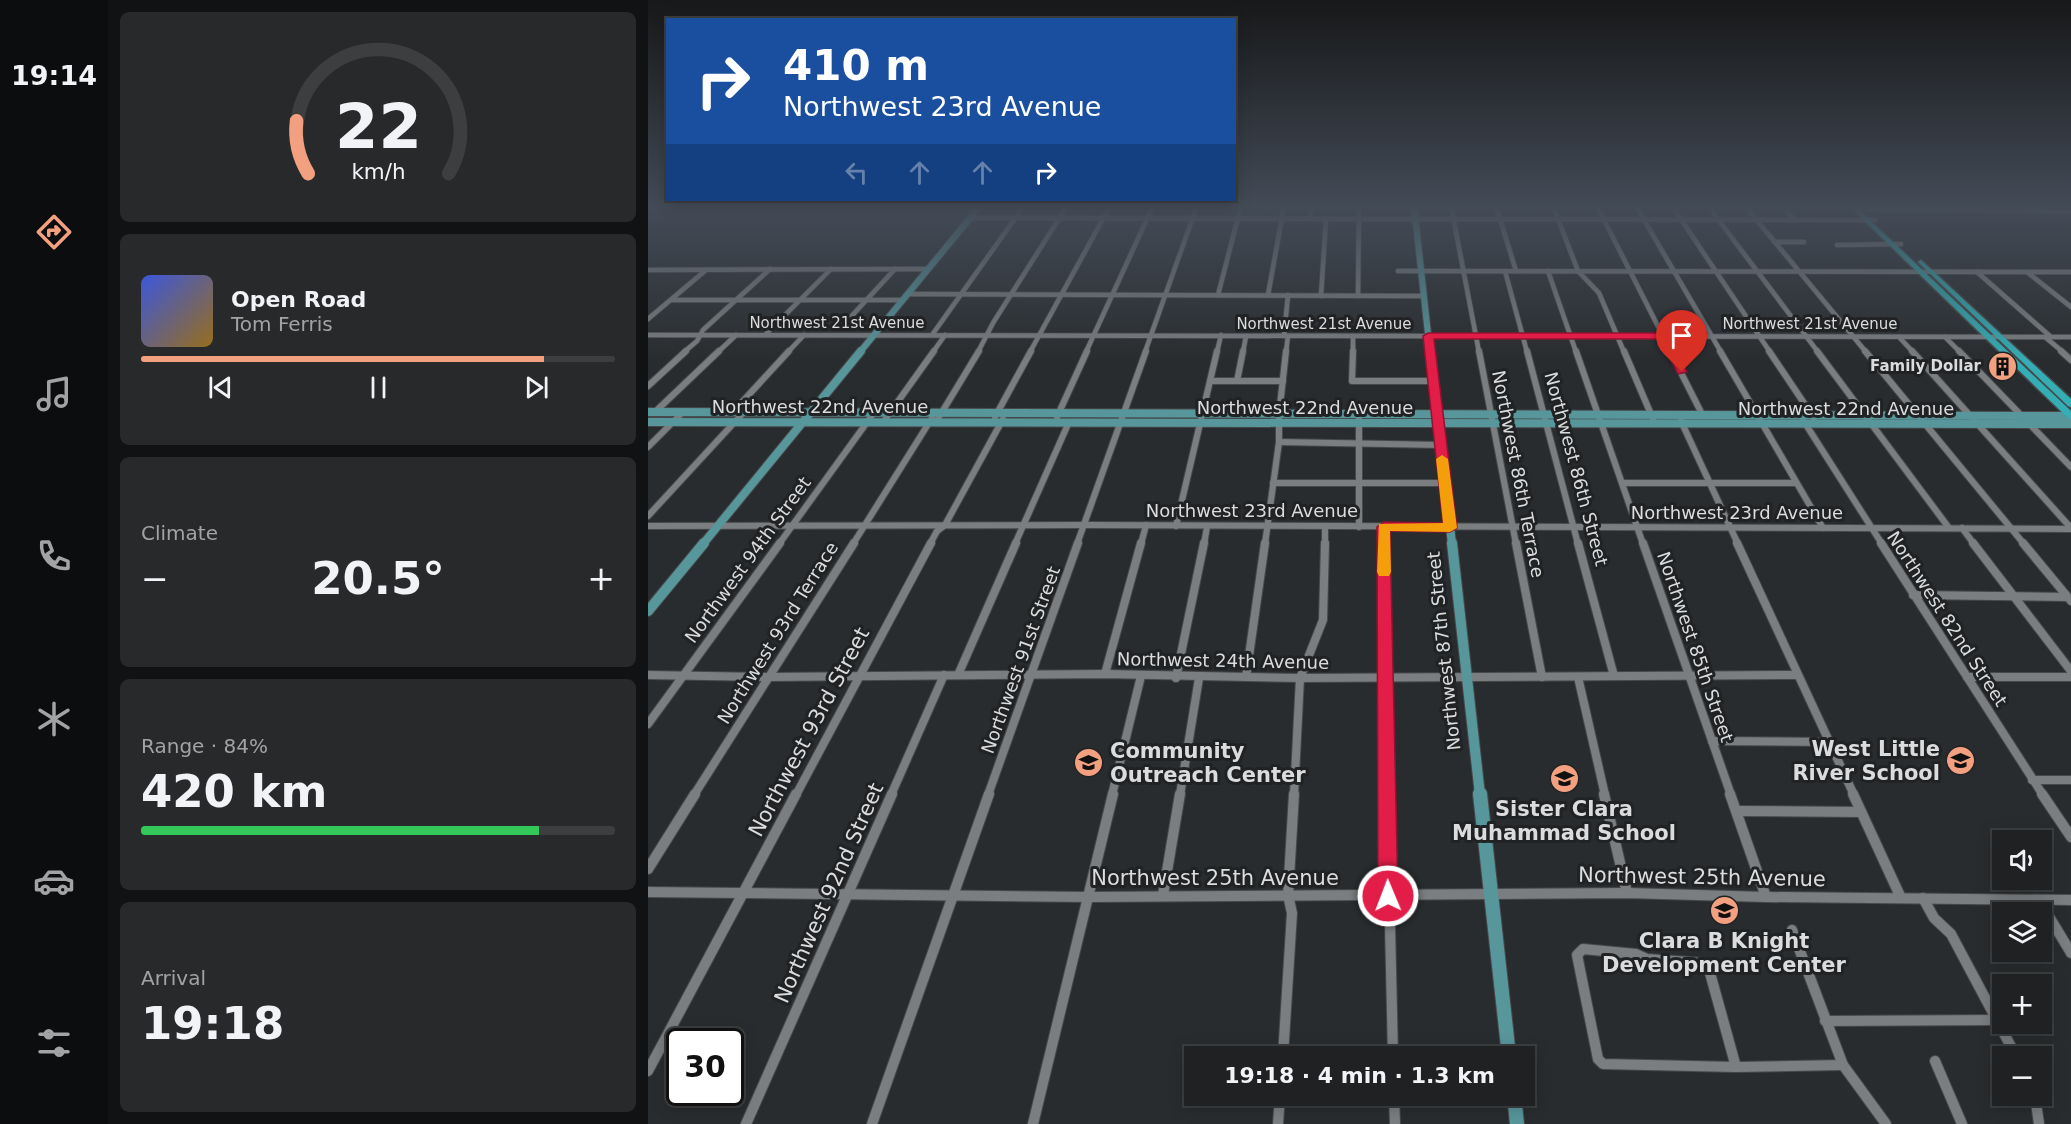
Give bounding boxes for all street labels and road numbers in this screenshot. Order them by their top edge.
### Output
street label: Northwest 21st Avenue [749,314,925,332]
street label: Northwest 21st Avenue [1236,315,1412,333]
street label: Northwest 21st Avenue [1722,315,1898,333]
street label: Northwest 86th Terrace [1488,368,1549,579]
street label: Northwest 86th Street [1540,370,1613,568]
street label: Northwest 22nd Avenue [712,396,928,417]
street label: Northwest 22nd Avenue [1197,397,1413,418]
street label: Northwest 22nd Avenue [1738,398,1954,419]
street label: Northwest 94th Street [680,473,815,647]
street label: Northwest 23rd Avenue [1146,500,1358,521]
street label: Northwest 23rd Avenue [1631,502,1843,523]
street label: Northwest 82nd Street [1883,527,2012,710]
street label: Northwest 93rd Terrace [713,538,842,728]
street label: Northwest 85th Street [1653,549,1738,745]
street label: Northwest 87th Street [1423,550,1464,752]
street label: Northwest 91st Street [977,563,1064,756]
street label: Northwest 93rd Street [744,623,874,841]
street label: Northwest 24th Avenue [1117,648,1329,673]
street label: Northwest 92nd Street [770,779,888,1007]
street label: Northwest 25th Avenue [1578,863,1826,891]
street label: Northwest 25th Avenue [1091,866,1339,890]

